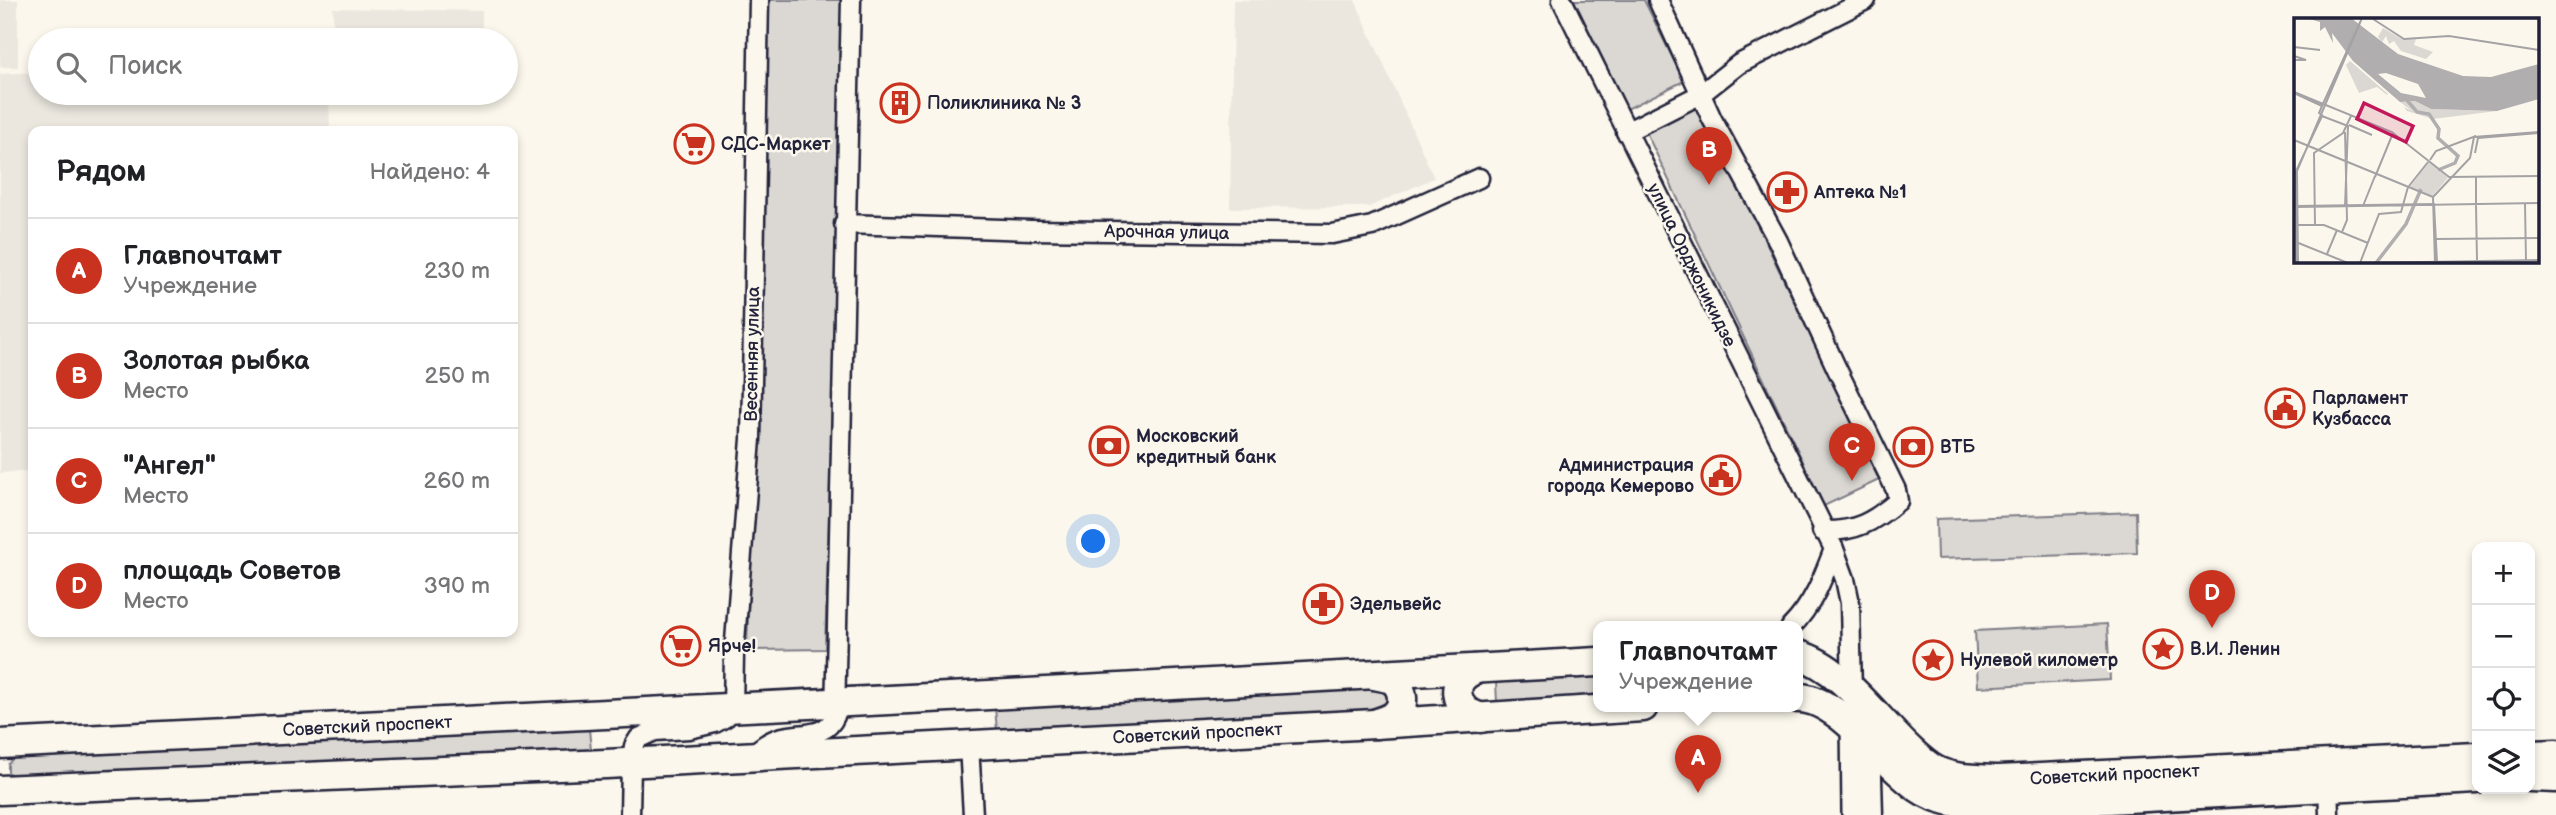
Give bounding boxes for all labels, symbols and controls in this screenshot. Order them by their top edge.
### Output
inset map [2294,18,2538,262]
search box [28,28,518,105]
icon: search [52,48,90,86]
text: Поиск [108,51,182,82]
building icon: Поликлиника № 3 [879,82,921,124]
place label: Поликлиника № 3 [927,93,1081,114]
supermarket icon: СДС-Маркет [673,123,715,165]
pin: B [1686,127,1732,185]
place label: СДС-Маркет [721,134,831,155]
text: Рядом [56,154,146,190]
text: Найдено: 4 [370,158,490,186]
pharmacy icon: Аптека №1 [1766,171,1808,213]
street label: улица Орджоникидзе [1643,180,1740,350]
place label: Аптека №1 [1813,182,1907,203]
street label: Арочная улица [1103,221,1230,244]
text: Главпочтамт [123,241,282,272]
text: A [72,257,86,285]
text: 230 m [424,257,490,285]
text: Учреждение [123,272,257,300]
street label: Весенняя улица [741,286,764,422]
text: Золотая рыбка [123,346,309,377]
text: B [71,362,87,390]
text: 250 m [424,362,490,390]
text: Место [123,377,189,405]
public building icon: Парламент Кузбасса [2264,387,2306,429]
place label: Парламент Кузбасса [2312,388,2409,430]
pin: C [1829,423,1875,481]
bank icon: Московский кредитный банк [1088,425,1130,467]
place label: Московский кредитный банк [1136,426,1276,468]
bank icon: ВТБ [1892,426,1934,468]
place label: ВТБ [1940,437,1975,458]
text: "Ангел" [123,451,216,482]
public building icon: Администрация города Кемерово [1700,454,1742,496]
place label: Администрация города Кемерово [1547,455,1694,497]
text: C [71,467,87,495]
text: 260 m [424,467,490,495]
text: Место [123,482,189,510]
your location [1076,524,1110,558]
map controls [2472,542,2535,794]
button: + [2472,542,2535,605]
text: площадь Советов [123,556,341,587]
pin: D [2189,570,2235,628]
text: D [71,572,87,600]
text: 390 m [424,572,490,600]
pharmacy icon: Эдельвейс [1302,583,1344,625]
text: Место [123,587,189,615]
place label: Эдельвейс [1350,594,1441,615]
button: − [2472,605,2535,668]
popup [1593,621,1803,712]
supermarket icon: Ярче! [660,625,702,667]
place icon: В.И. Ленин [2142,628,2184,670]
place label: Ярче! [708,636,756,657]
text: Главпочтамт [1619,637,1777,668]
place icon: Нулевой километр [1912,639,1954,681]
place label: В.И. Ленин [2190,639,2280,660]
place label: Нулевой километр [1960,650,2119,671]
text: Учреждение [1619,668,1753,696]
button: locate [2472,668,2535,731]
street label: Советский проспект [282,712,454,741]
street label: Советский проспект [1112,719,1284,749]
button: layers [2472,731,2535,794]
pin: A [1675,735,1721,793]
street label: Советский проспект [2029,760,2201,789]

